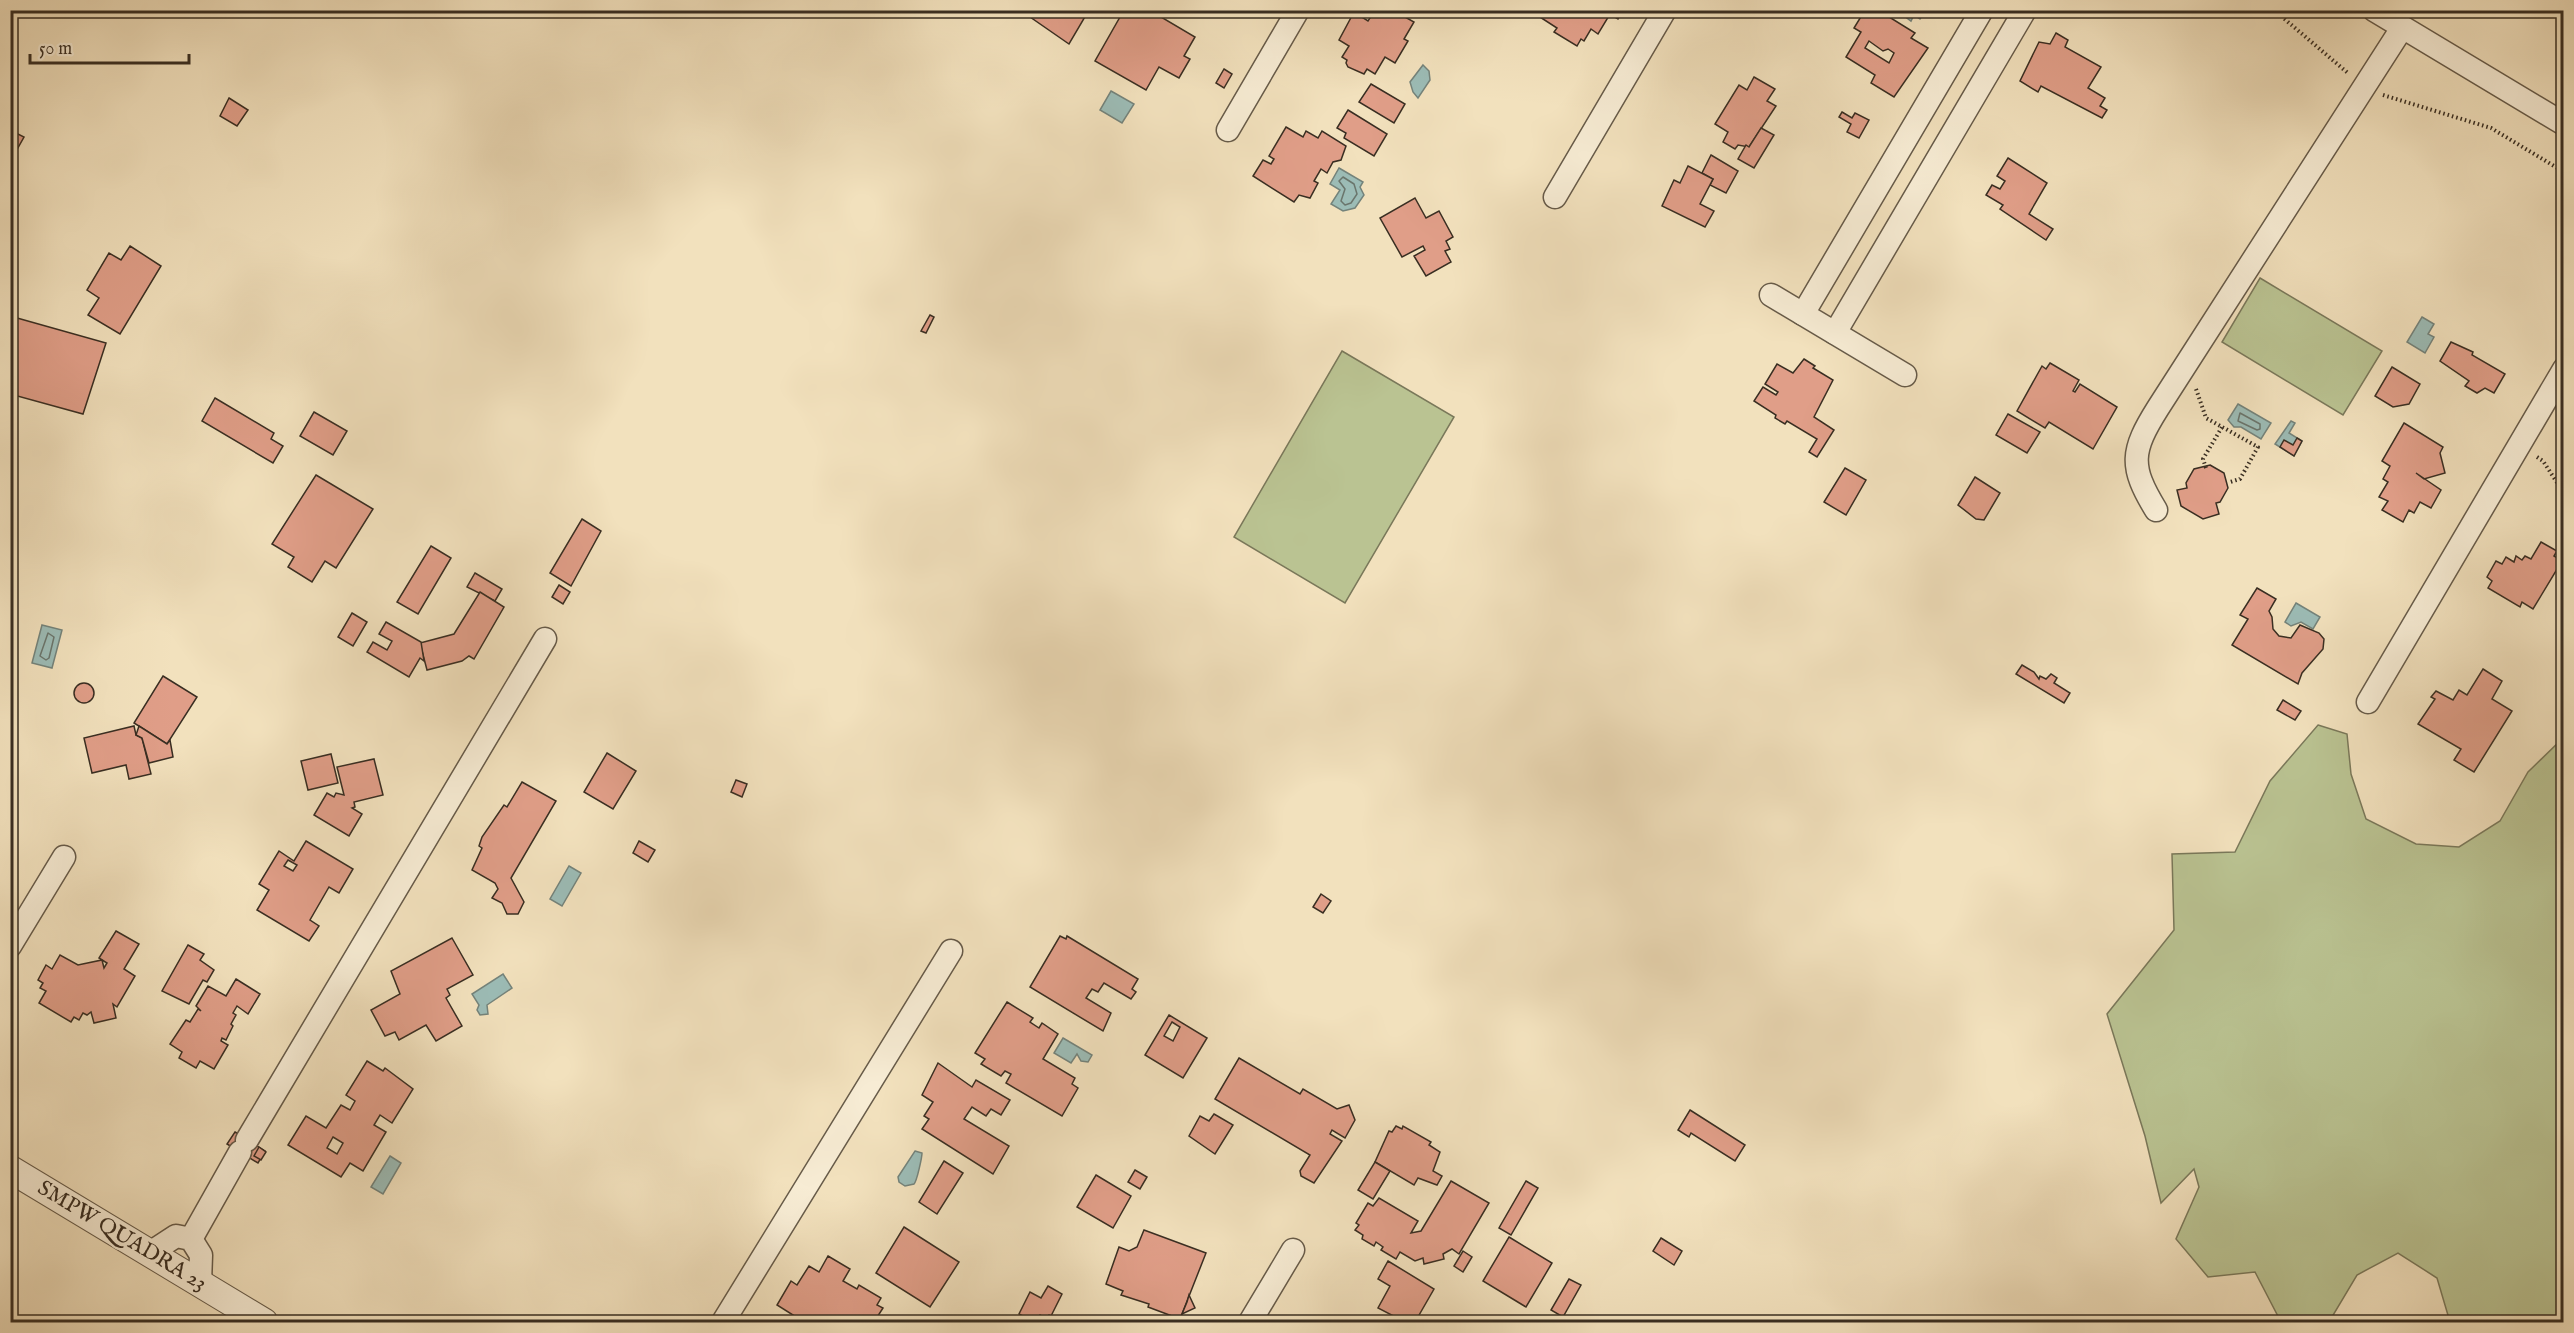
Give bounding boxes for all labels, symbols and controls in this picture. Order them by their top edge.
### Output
scale bar [30,27,189,65]
text: 50 m [39,38,72,61]
street label: SMPW QUADRA 23 [32,1174,212,1298]

